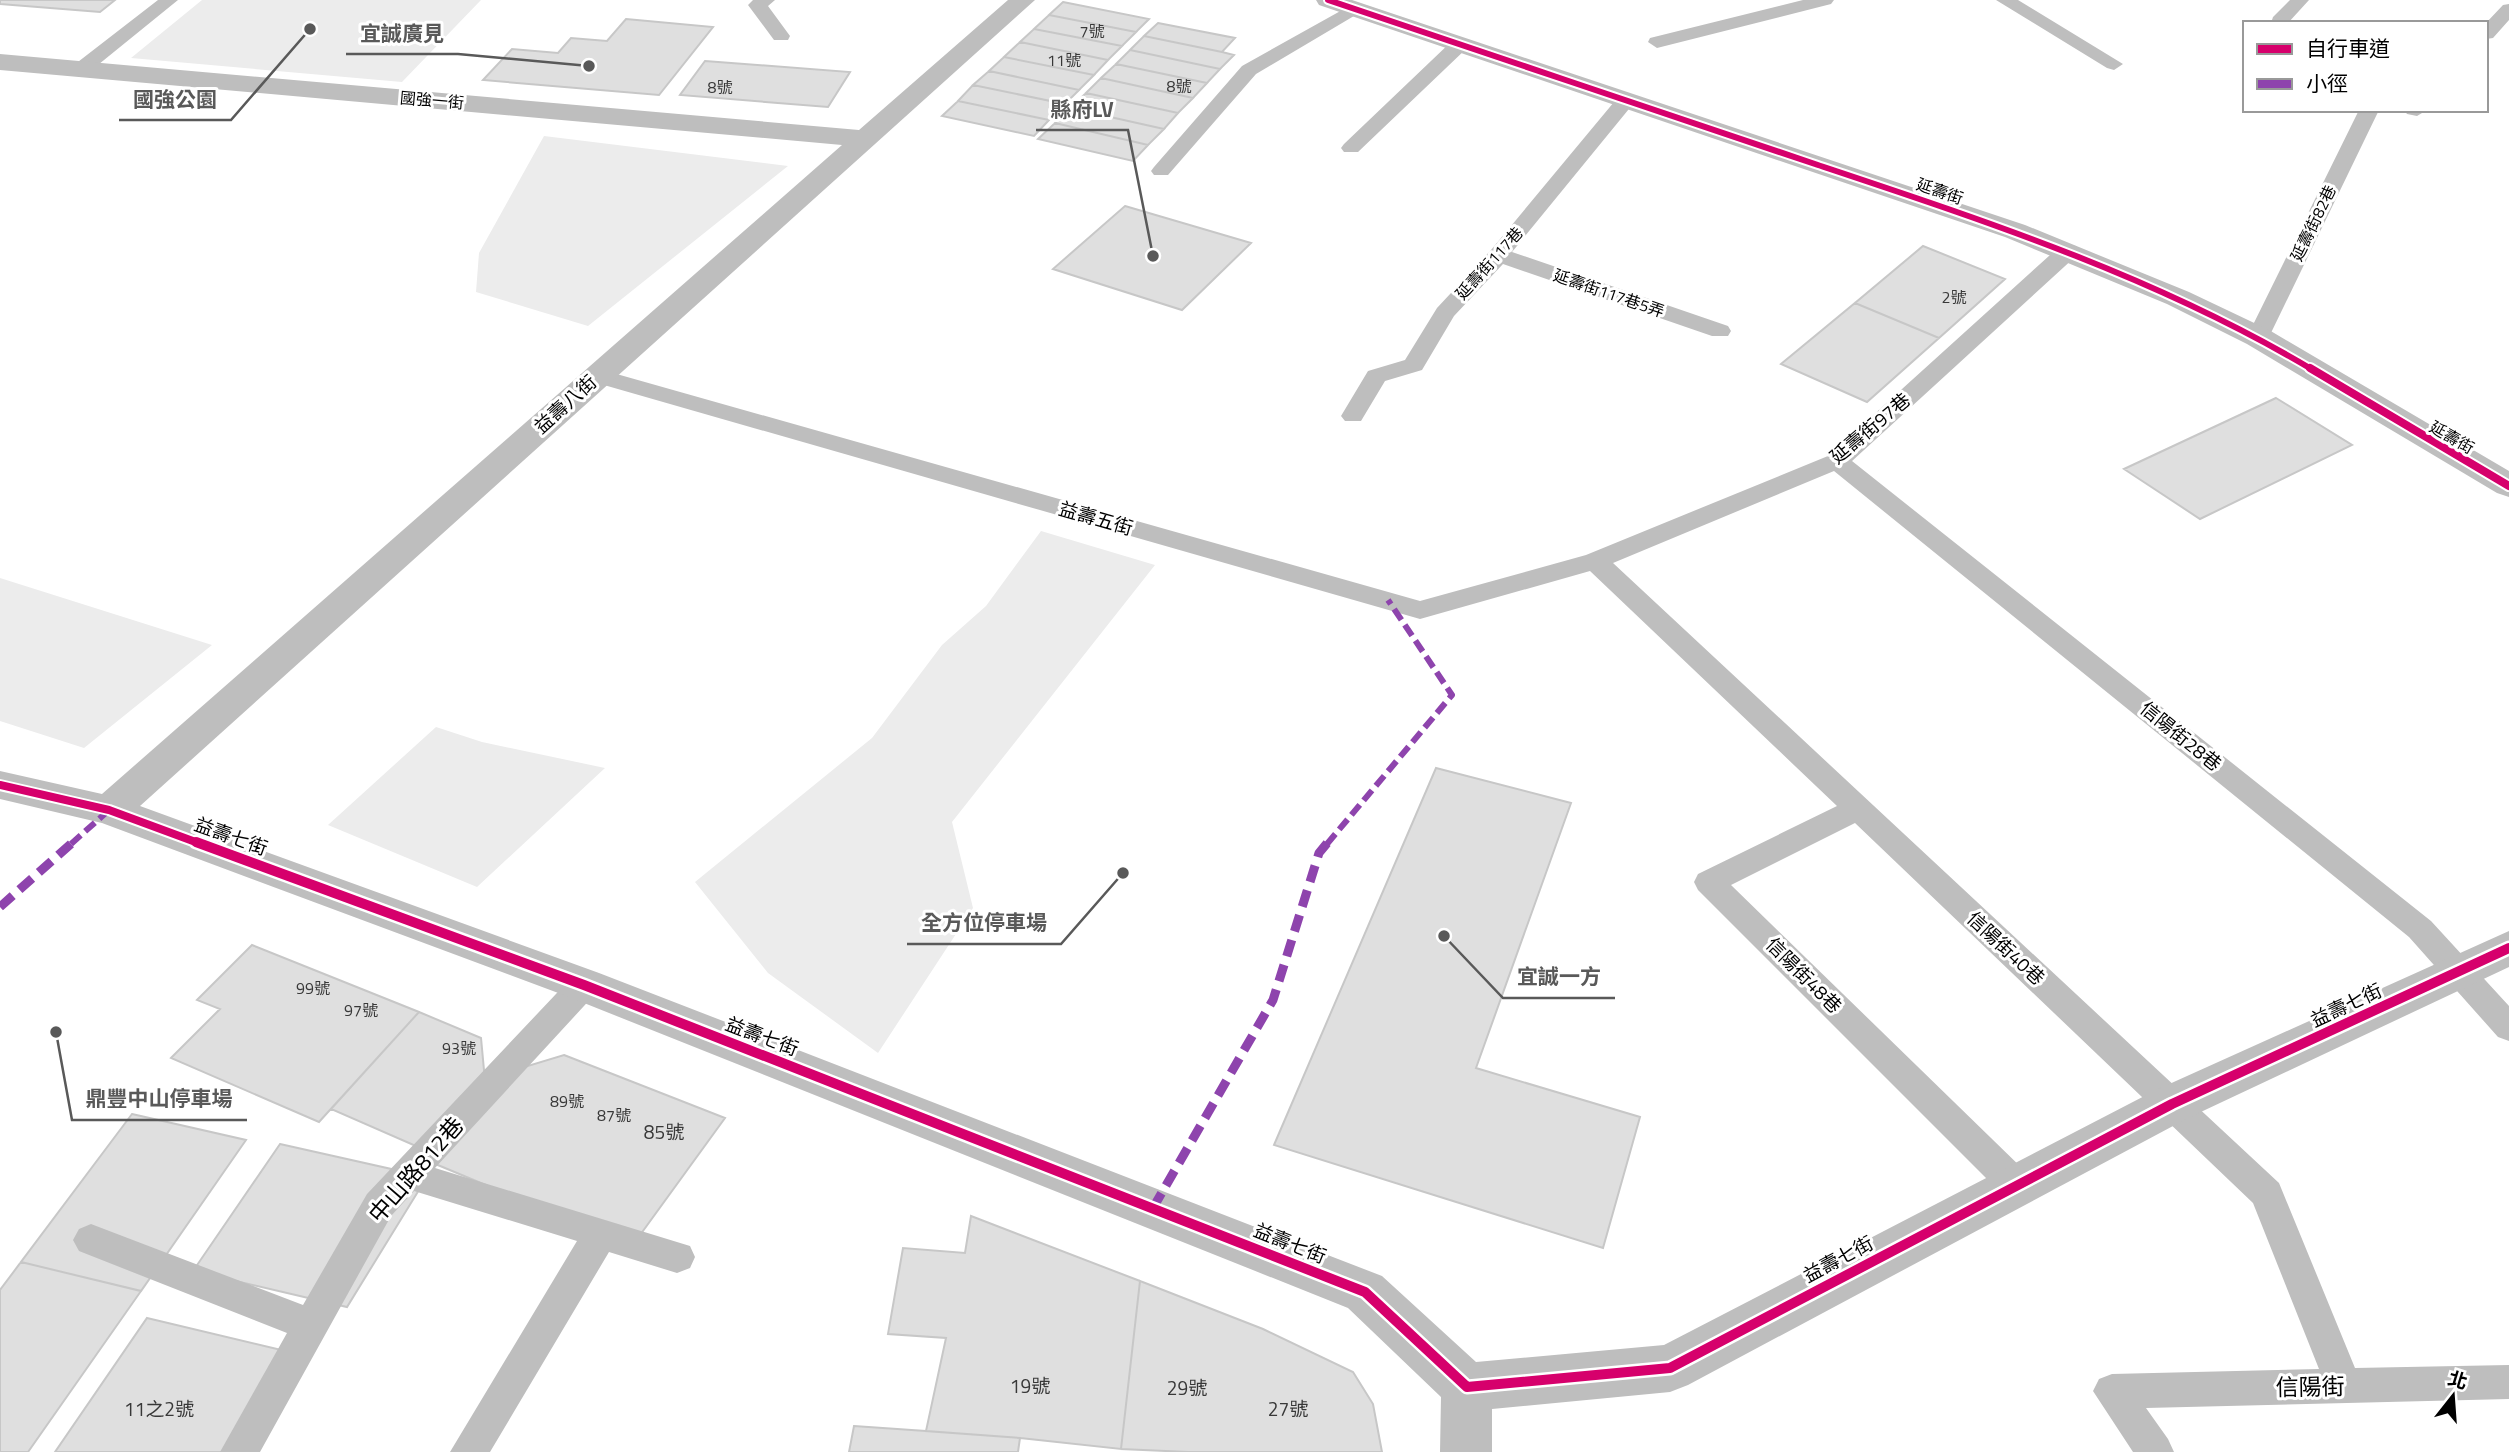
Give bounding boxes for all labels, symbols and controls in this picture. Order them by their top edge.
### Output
callout: 宜誠廣見 [346,12,458,54]
text: 宜誠廣見 [360,17,444,49]
house number: 7號 [1080,19,1104,43]
legend [2243,21,2488,112]
text: 自行車道 [2306,32,2390,64]
house number: 11號 [1047,48,1081,72]
text: 小徑 [2306,67,2348,99]
house number: 8號 [1167,74,1191,98]
house number: 8號 [708,75,732,99]
callout: 國強公園 [119,78,231,120]
text: 國強公園 [133,83,217,115]
street label: 國強一街 [399,85,465,115]
callout: 縣府LV [1036,88,1128,130]
text: 縣府LV [1050,93,1114,125]
street label: 延壽街 [1913,172,1967,210]
street label: 延壽街82巷 [2284,181,2342,265]
street label: 延壽街117巷 [1450,221,1528,305]
street label: 延壽街117巷5弄 [1550,263,1668,323]
house number: 2號 [1942,285,1966,309]
street label: 益壽八街 [527,367,603,440]
street label: 延壽街97巷 [1823,385,1916,470]
street label: 延壽街 [2425,415,2479,459]
street label: 益壽五街 [1056,493,1137,542]
street label: 信陽街28巷 [2134,694,2228,777]
street label: 益壽七街 [190,809,272,862]
callout: 全方位停車場 [907,902,1061,944]
street label: 信陽街40巷 [1961,904,2052,991]
text: 全方位停車場 [921,906,1047,938]
street label: 信陽街48巷 [1760,930,1849,1019]
callout: 宜誠一方 [1503,956,1615,998]
text: 宜誠一方 [1517,960,1601,992]
street label: 益壽七街 [2305,975,2386,1034]
house number: 99號 [296,976,330,1000]
house number: 97號 [344,998,378,1022]
street label: 益壽七街 [721,1008,803,1063]
house number: 93號 [442,1036,476,1060]
callout: 鼎豐中山停車場 [72,1078,247,1120]
text: 鼎豐中山停車場 [86,1082,233,1114]
house number: 89號 [550,1089,584,1113]
house number: 87號 [597,1103,631,1127]
street label: 中山路812巷 [360,1109,472,1230]
house number: 85號 [644,1117,684,1146]
street label: 益壽七街 [1250,1215,1331,1270]
street label: 益壽七街 [1797,1228,1878,1289]
north arrow [2418,1361,2488,1431]
text: 北 [2445,1363,2471,1396]
street label: 信陽街 [2275,1368,2345,1405]
house number: 19號 [1010,1371,1050,1400]
house number: 29號 [1167,1373,1207,1402]
house number: 11之2號 [124,1394,194,1423]
house number: 27號 [1268,1394,1308,1423]

